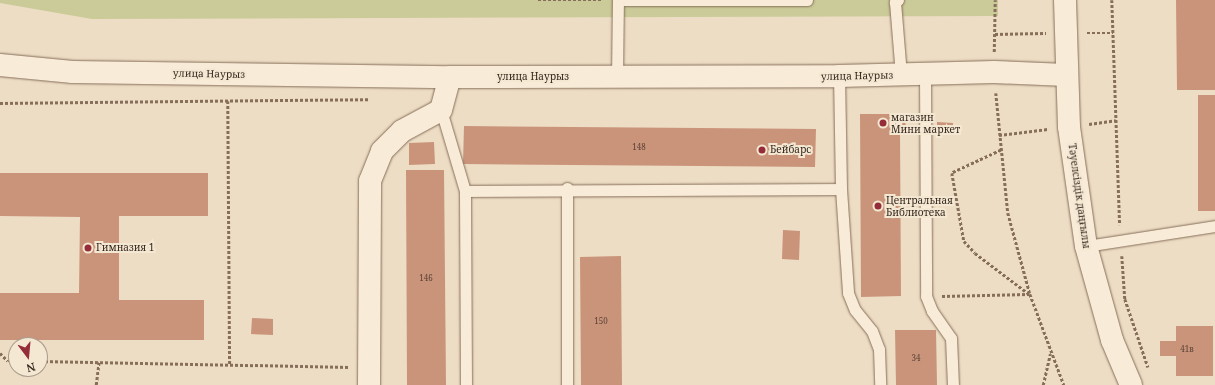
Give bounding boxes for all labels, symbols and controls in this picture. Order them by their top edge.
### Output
street label: улица Наурыз [173,67,245,81]
street label: улица Наурыз [821,69,893,83]
street label: улица Наурыз [497,71,569,83]
place label: магазин Мини маркет [891,111,960,134]
marker: магазин Мини маркет [878,118,888,128]
house number: 148 [632,142,646,152]
street label: Тәуелсіздік даңғылы [1066,143,1092,249]
place label: Бейбарс [770,144,811,156]
marker: Бейбарс [757,145,767,155]
place label: Центральная Библиотека [886,194,953,218]
marker: Центральная Библиотека [873,201,883,211]
place label: Гимназия 1 [96,242,154,254]
marker: Гимназия 1 [83,243,93,253]
house number: 146 [419,273,433,283]
house number: 150 [594,316,608,326]
north arrow [8,337,48,377]
house number: 41в [1180,344,1194,354]
house number: 34 [912,353,920,363]
text: N [25,360,37,376]

